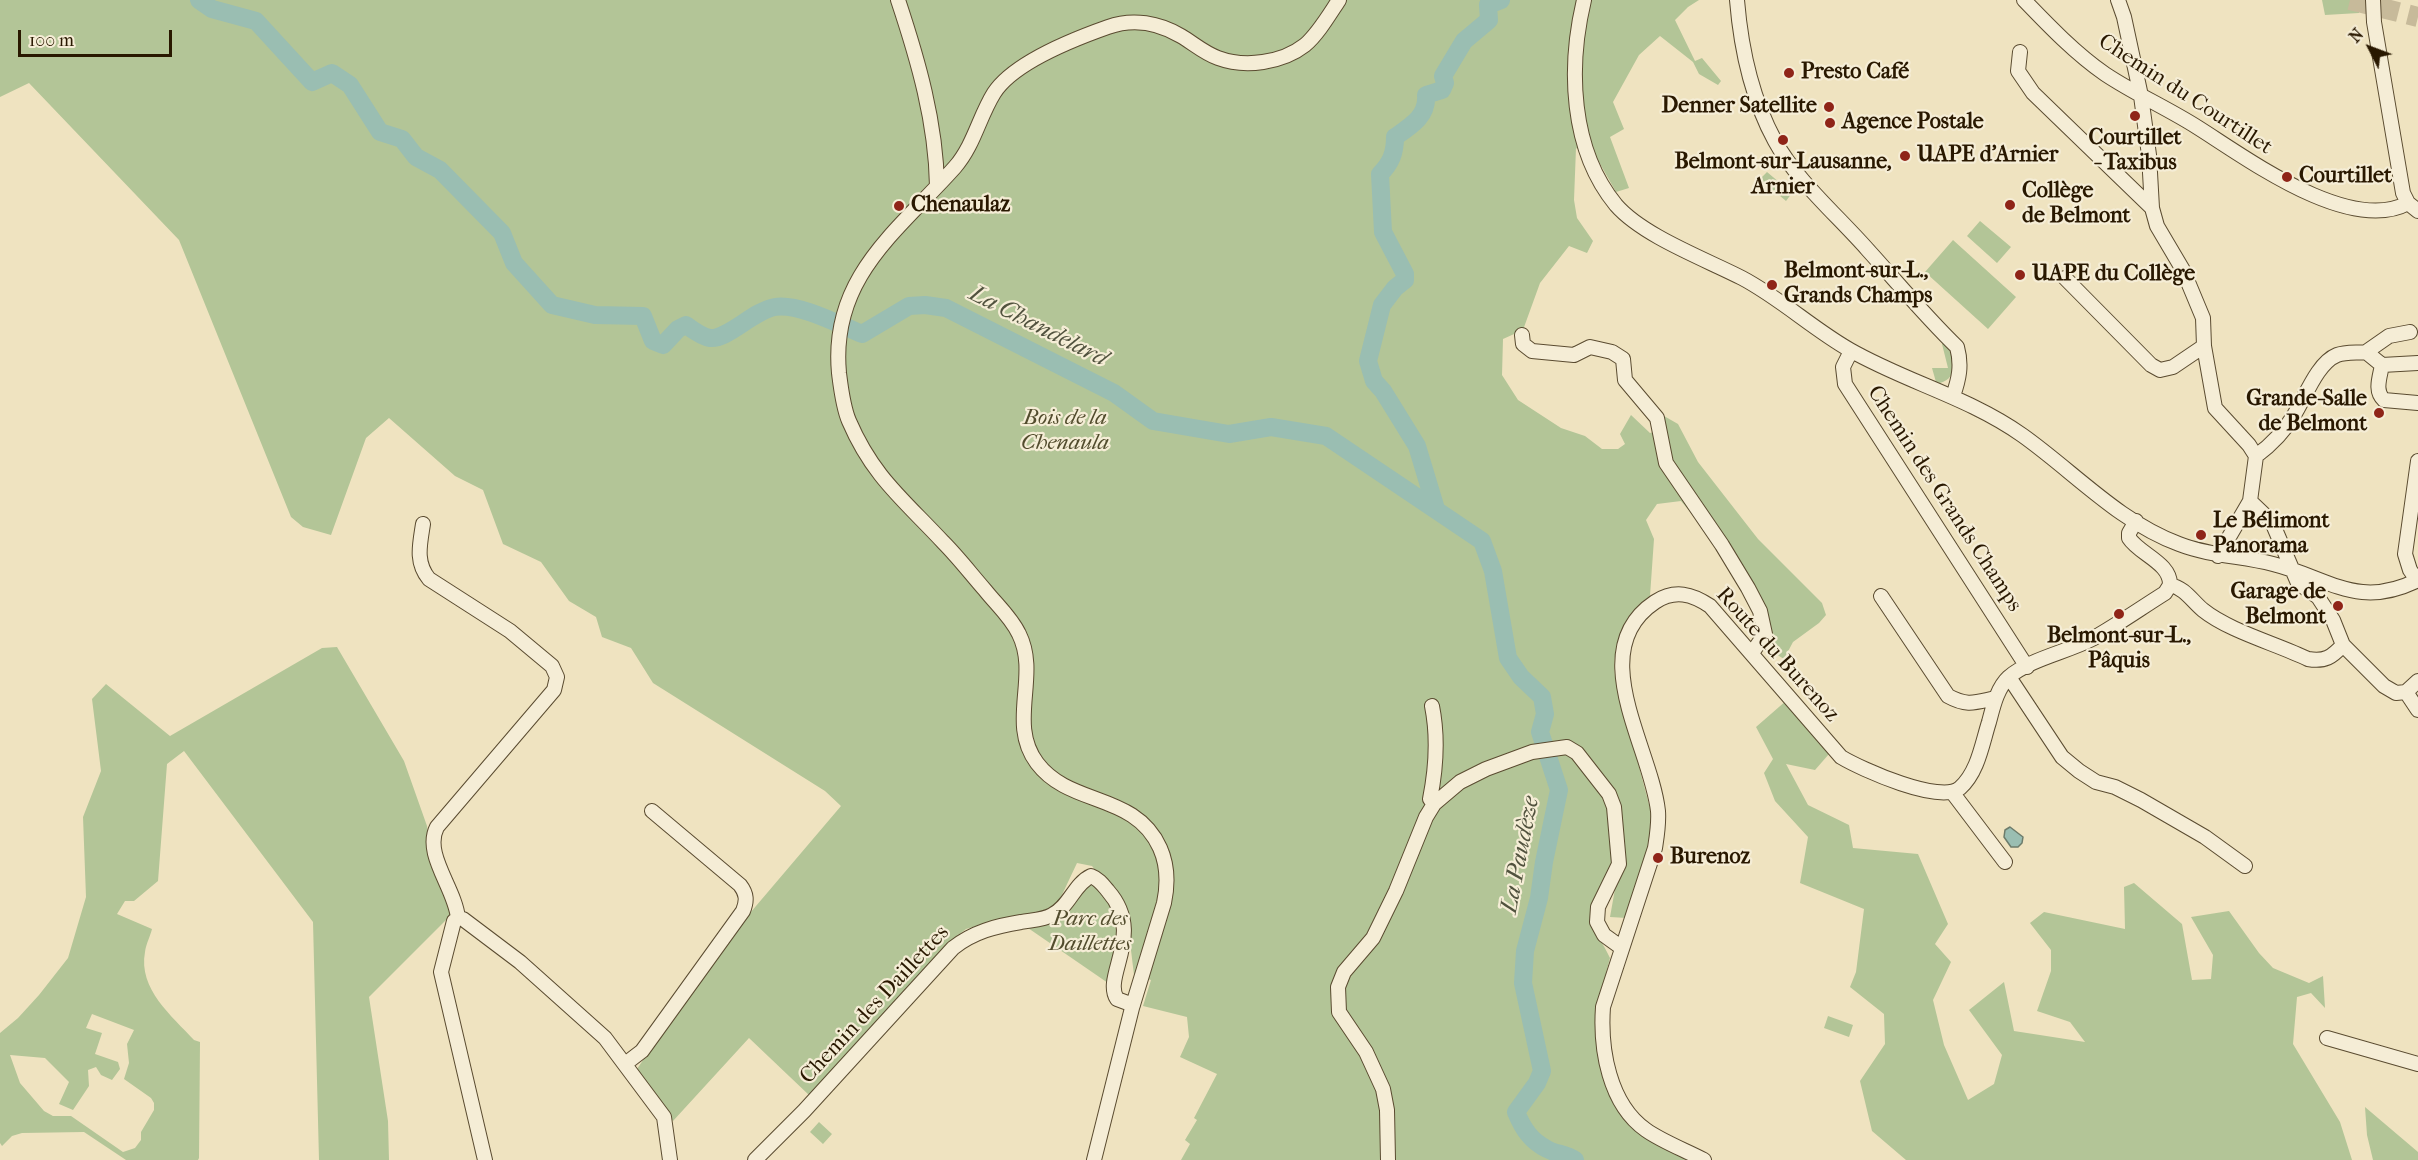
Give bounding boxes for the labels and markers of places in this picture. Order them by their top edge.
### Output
place label: Presto Café [1801,60,1909,86]
marker: Presto Café [1782,66,1796,80]
place label: Denner Satellite [1661,94,1817,120]
marker: Denner Satellite [1822,100,1836,114]
marker: Courtillet - Taxibus [2128,109,2142,123]
place label: Agence Postale [1842,110,1984,136]
marker: Agence Postale [1823,116,1837,130]
place label: Courtillet - Taxibus [2089,126,2181,178]
marker: Belmont-sur-Lausanne, Arnier [1776,133,1790,147]
place label: UAPE d'Arnier [1917,143,2058,169]
marker: UAPE d'Arnier [1898,149,1912,163]
place label: Belmont-sur-Lausanne, Arnier [1674,150,1892,202]
place label: Courtillet [2299,164,2392,190]
marker: Courtillet [2280,170,2294,184]
place label: Collège de Belmont [2022,179,2130,230]
place label: Chenaulaz [911,193,1010,219]
marker: Collège de Belmont [2003,198,2017,212]
marker: Chenaulaz [892,199,906,213]
place label: Belmont-sur-L., Grands Champs [1784,259,1932,310]
place label: UAPE du Collège [2032,262,2195,288]
marker: UAPE du Collège [2013,268,2027,282]
marker: Belmont-sur-L., Grands Champs [1765,278,1779,292]
place label: Grande-Salle de Belmont [2246,387,2367,439]
marker: Grande-Salle de Belmont [2372,406,2386,420]
place label: Le Bélimont Panorama [2213,509,2329,560]
marker: Le Bélimont Panorama [2194,528,2208,542]
place label: Garage de Belmont [2231,580,2326,632]
marker: Garage de Belmont [2331,599,2345,613]
marker: Belmont-sur-L., Pâquis [2112,607,2126,621]
place label: Belmont-sur-L., Pâquis [2047,624,2191,676]
place label: Burenoz [1670,845,1750,871]
marker: Burenoz [1651,851,1665,865]

